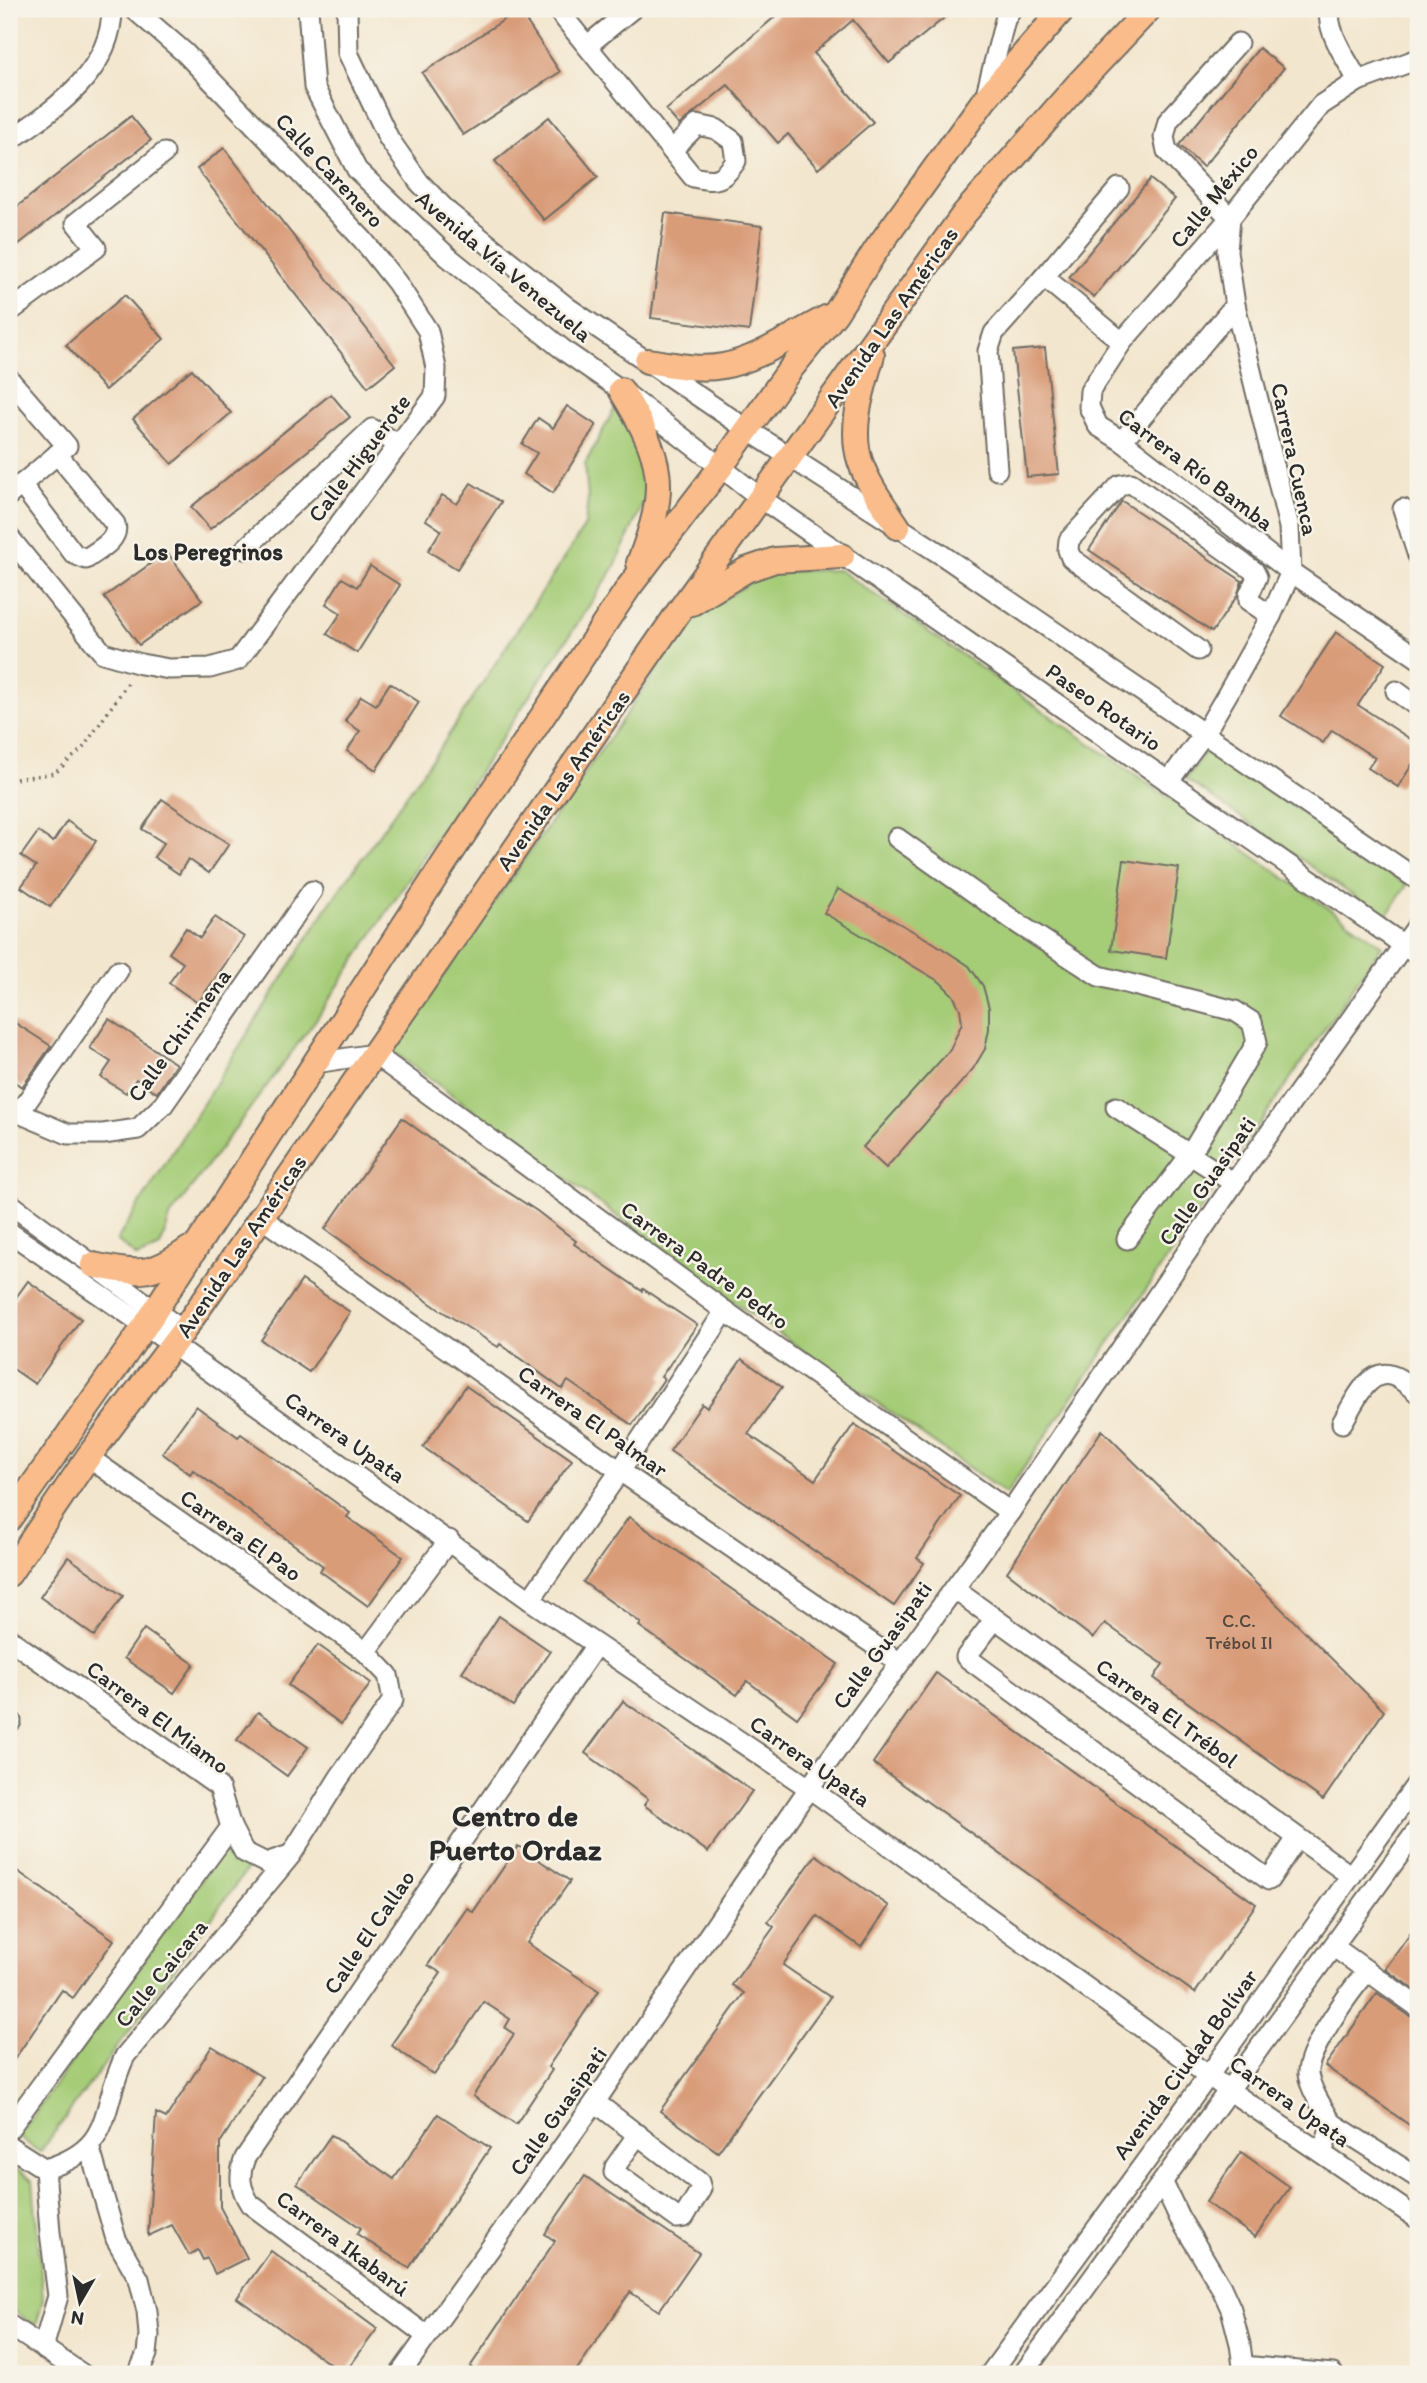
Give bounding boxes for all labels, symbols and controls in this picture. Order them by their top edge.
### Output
street label: Calle Carenero [270,107,390,233]
street label: Calle México [1164,139,1264,253]
street label: Avenida Vía Venezuela [410,184,598,348]
street label: Avenida Las Américas [818,221,964,413]
street label: Carrera Cuenca [1265,380,1325,538]
street label: Calle Higuerote [302,388,416,528]
street label: Carrera Río Bamba [1113,401,1279,537]
district label: Los Peregrinos [133,537,283,567]
street label: Paseo Rotario [1041,657,1167,757]
street label: Avenida Las Américas [490,684,636,876]
street label: Calle Chirimena [121,963,237,1107]
street label: Calle Guasipati [1152,1111,1262,1251]
street label: Avenida Las Américas [169,1149,313,1343]
street label: Carrera Padre Pedro [615,1195,795,1335]
street label: Carrera El Palmar [513,1359,673,1483]
street label: Carrera Upata [279,1385,411,1489]
street label: Carrera El Pao [175,1483,307,1587]
street label: Calle Guasipati [826,1576,938,1714]
house number: C.C. Trébol II [1205,1609,1273,1654]
street label: Carrera El Trébol [1090,1652,1244,1774]
street label: Carrera El Miamo [81,1654,235,1780]
street label: Carrera Upata [744,1709,876,1813]
district label: Centro de Puerto Ordaz [429,1797,602,1868]
street label: Calle El Callao [317,1865,421,1999]
street label: Calle Caicara [109,1913,213,2033]
street label: Avenida Ciudad Bolívar [1106,1963,1264,2165]
street label: Calle Guasipati [503,2041,613,2181]
street label: Carrera Upata [1224,2049,1356,2153]
street label: Carrera Ikabarú [271,2184,415,2302]
north arrow [46,2268,116,2338]
text: N [69,2306,86,2331]

